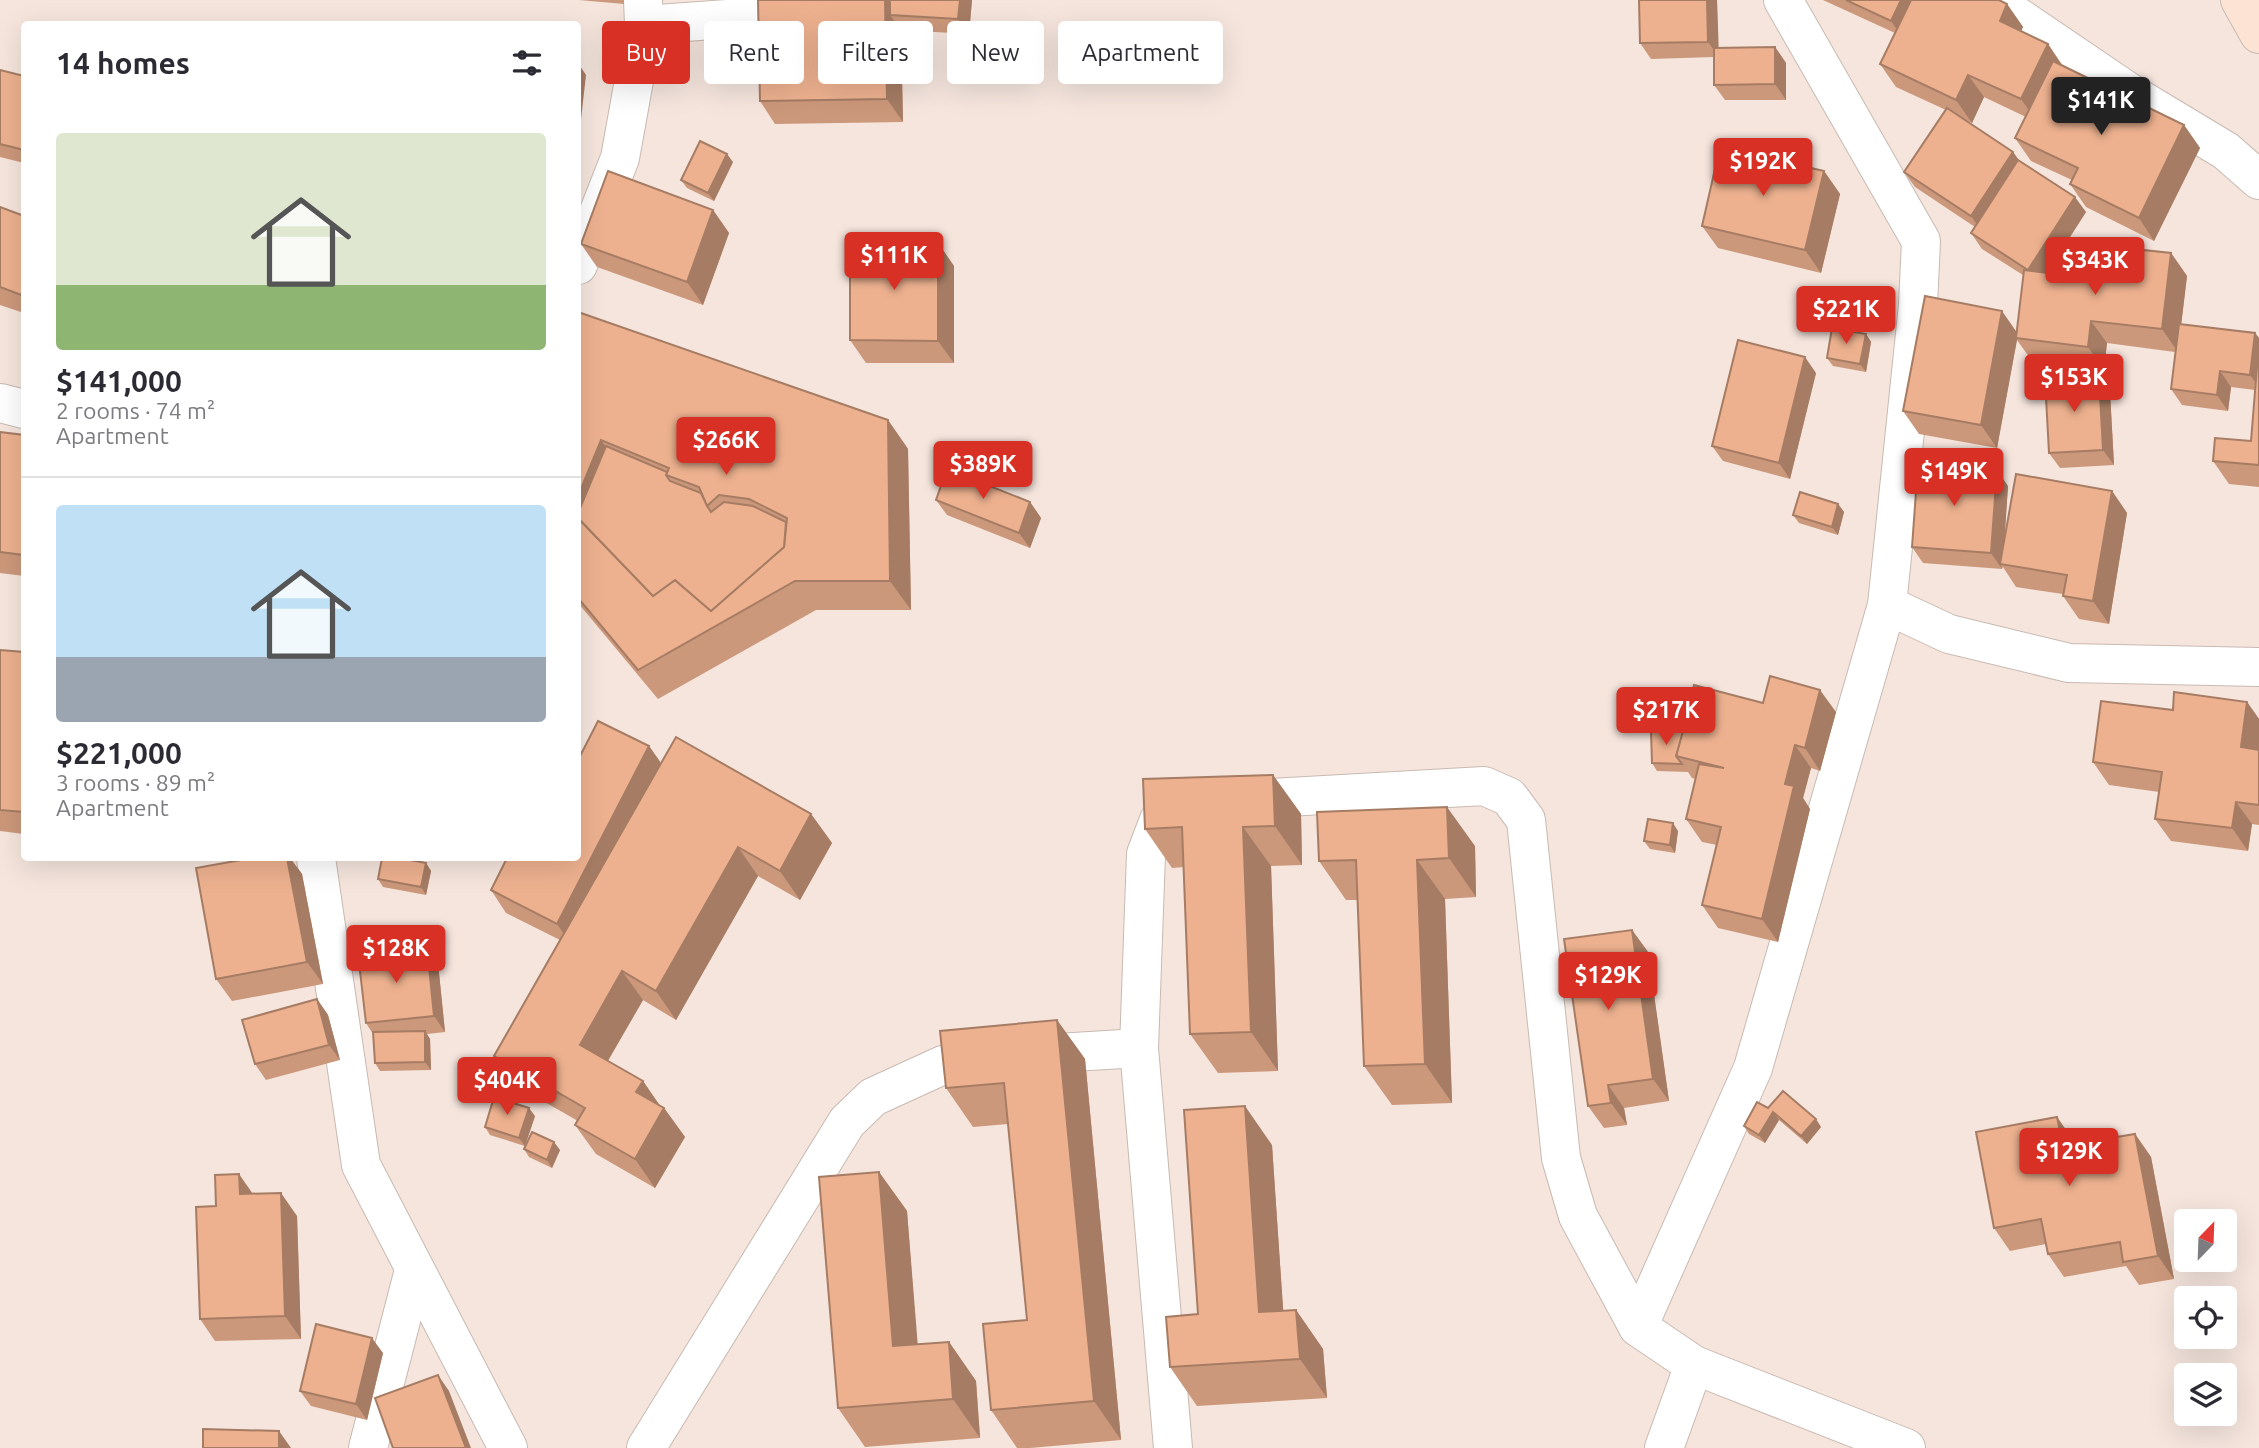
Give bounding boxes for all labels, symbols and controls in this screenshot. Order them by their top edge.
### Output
chip: Buy [602,21,690,84]
chip: Rent [704,21,804,84]
chip: Filters [818,21,933,84]
chip: New [947,21,1044,84]
chip: Apartment [1058,21,1223,84]
icon: filters [508,44,546,82]
text: 14 homes [56,46,190,80]
pin: $141K [2052,78,2150,137]
text: $141K [2067,87,2135,112]
pin: $192K [1714,138,1812,198]
text: $192K [1729,148,1797,173]
icon: home [238,179,364,305]
pin: $111K [845,232,943,292]
pin: $343K [2046,238,2144,297]
text: $111K [860,242,928,267]
text: $343K [2061,247,2129,272]
pin: $221K [1797,286,1895,346]
text: $221K [1812,296,1880,321]
pin: $153K [2025,354,2123,414]
text: $141,000 [56,364,182,398]
text: $153K [2040,364,2108,389]
text: 2 rooms · 74 m² [56,398,215,423]
pin: $266K [677,418,775,477]
text: Apartment [56,423,169,448]
text: $266K [692,427,760,452]
pin: $389K [934,442,1032,501]
pin: $149K [1905,448,2003,508]
text: $389K [949,451,1017,476]
text: $149K [1920,458,1988,483]
icon: home [238,551,364,677]
pin: $217K [1617,688,1715,747]
text: $217K [1632,697,1700,722]
text: $221,000 [56,736,182,770]
text: 3 rooms · 89 m² [56,770,215,795]
text: Apartment [56,795,169,820]
pin: $128K [347,926,445,985]
text: $128K [362,935,430,960]
pin: $129K [1559,953,1657,1012]
text: $129K [1574,962,1642,987]
pin: $404K [458,1058,556,1117]
text: $404K [473,1067,541,1092]
pin: $129K [2020,1128,2118,1188]
text: $129K [2035,1138,2103,1163]
north arrow [2174,1209,2236,1272]
map controls [2174,1209,2237,1426]
button: locate [2174,1286,2237,1349]
button: layers [2174,1363,2237,1426]

